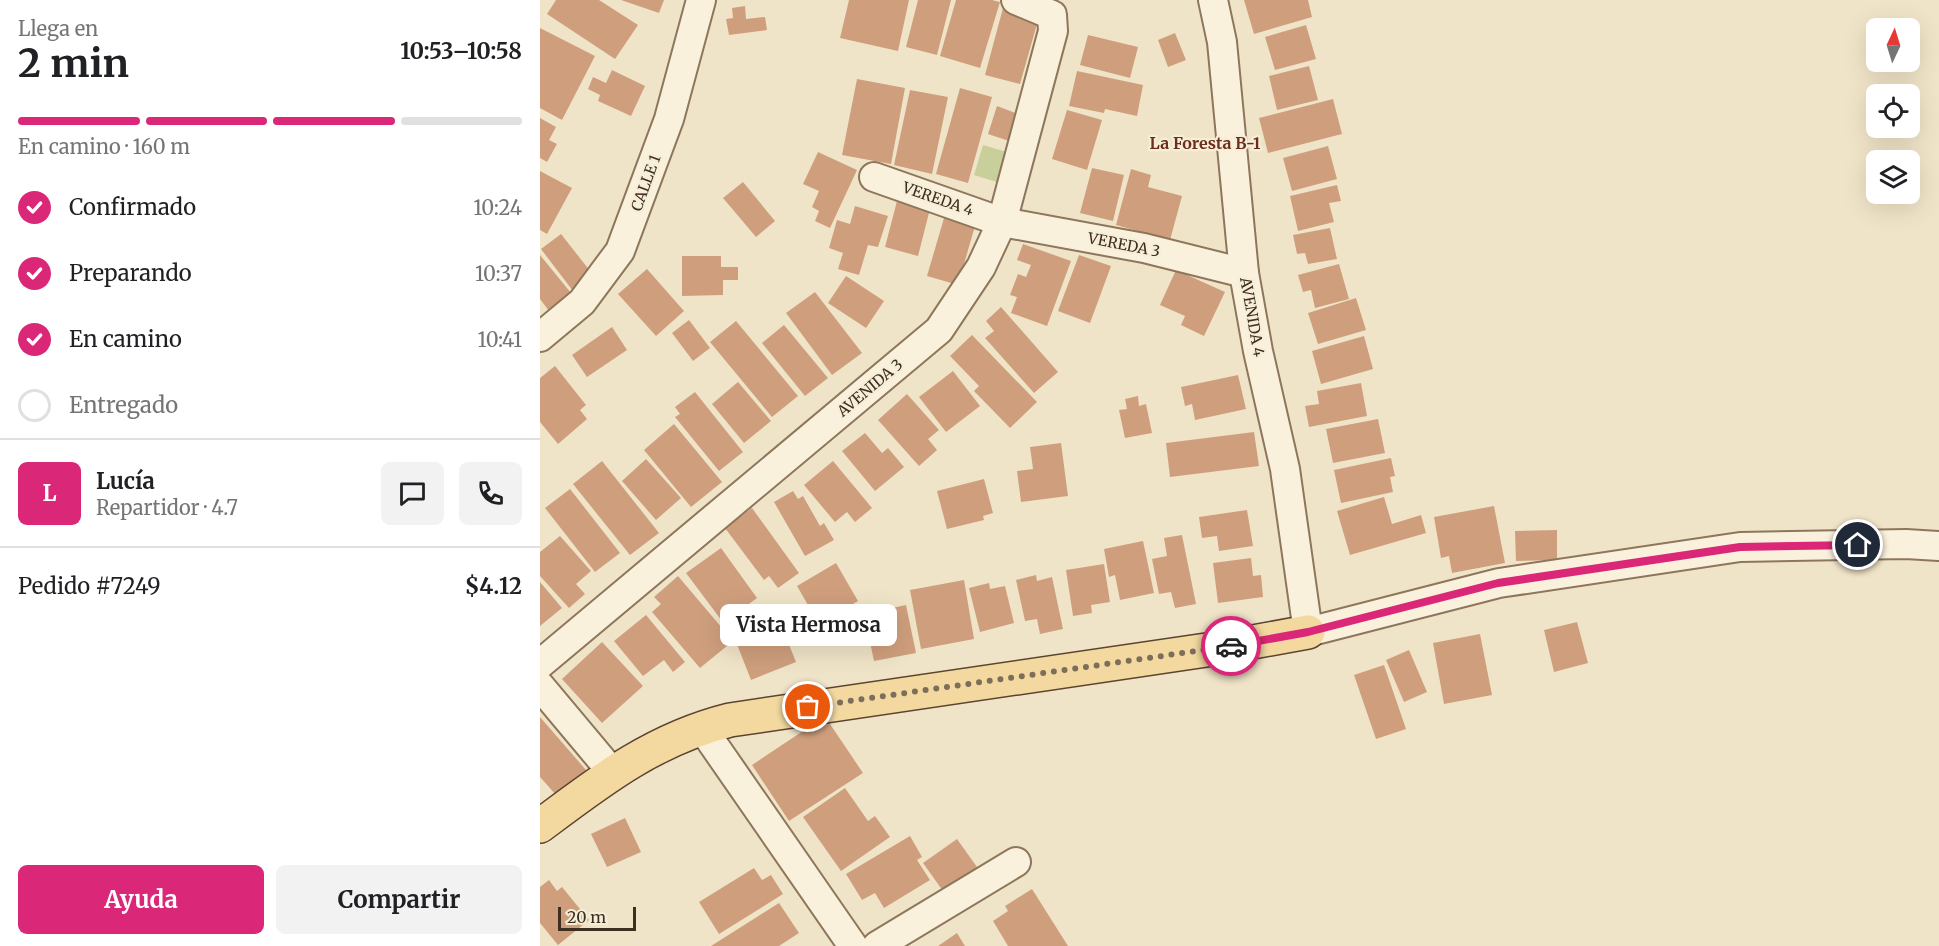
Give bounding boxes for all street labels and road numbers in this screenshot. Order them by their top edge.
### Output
street label: CALLE 1 [627,152,665,214]
street label: VEREDA 4 [899,177,976,220]
street label: VEREDA 3 [1085,228,1162,261]
street label: AVENIDA 4 [1236,275,1269,358]
street label: AVENIDA 3 [832,355,906,421]

